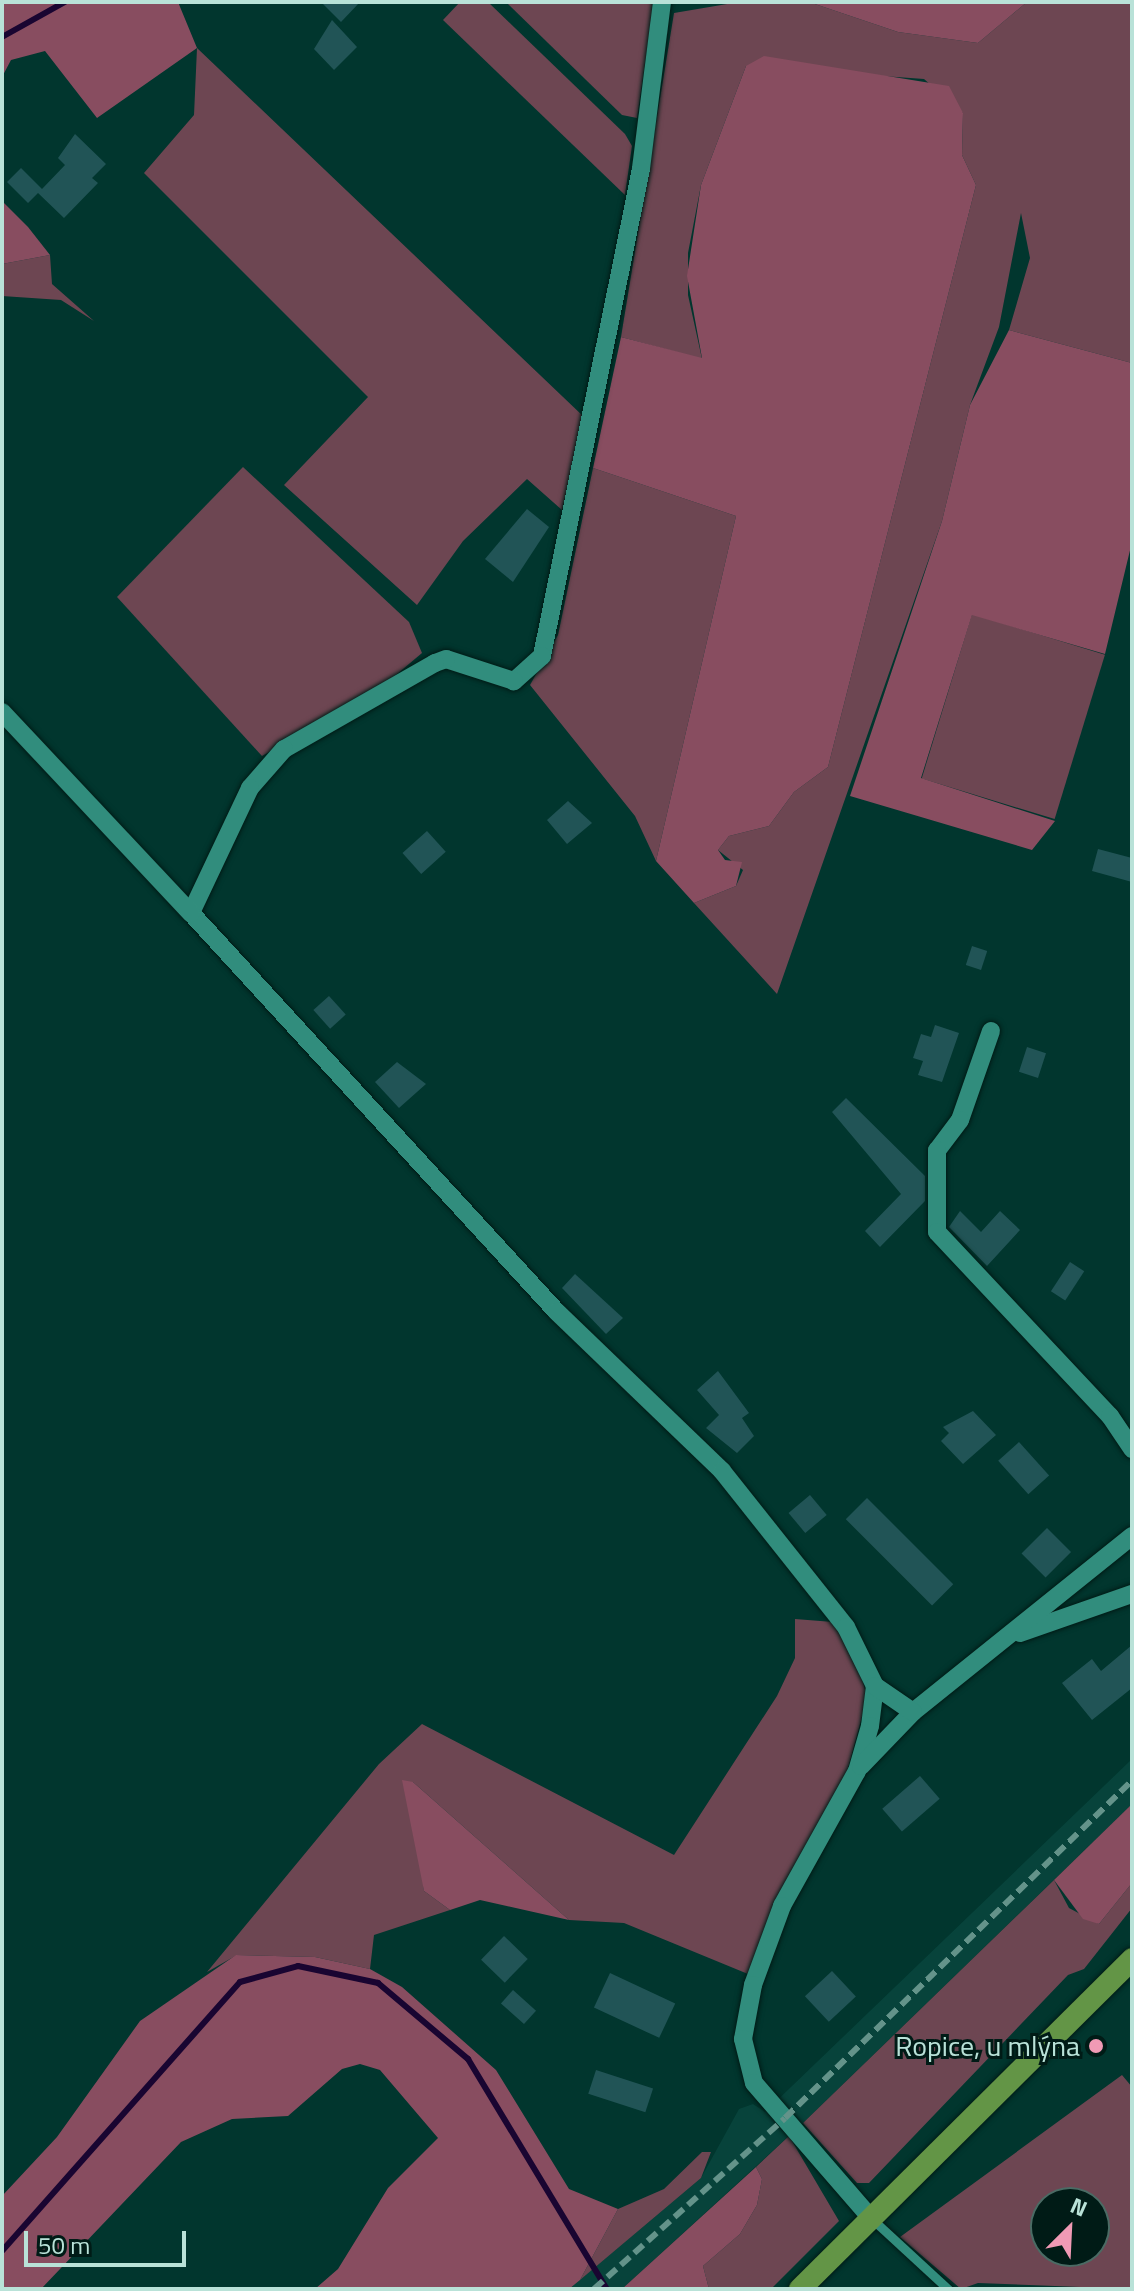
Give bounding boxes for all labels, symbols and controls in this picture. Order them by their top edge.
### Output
place label: Ropice, u mlýna [895,2029,1080,2063]
marker: Ropice, u mlýna [1087,2037,1105,2055]
north arrow [1030,2187,1110,2267]
text: N [1065,2188,1093,2226]
scale bar [28,2215,190,2265]
text: 50 m [38,2227,90,2263]

